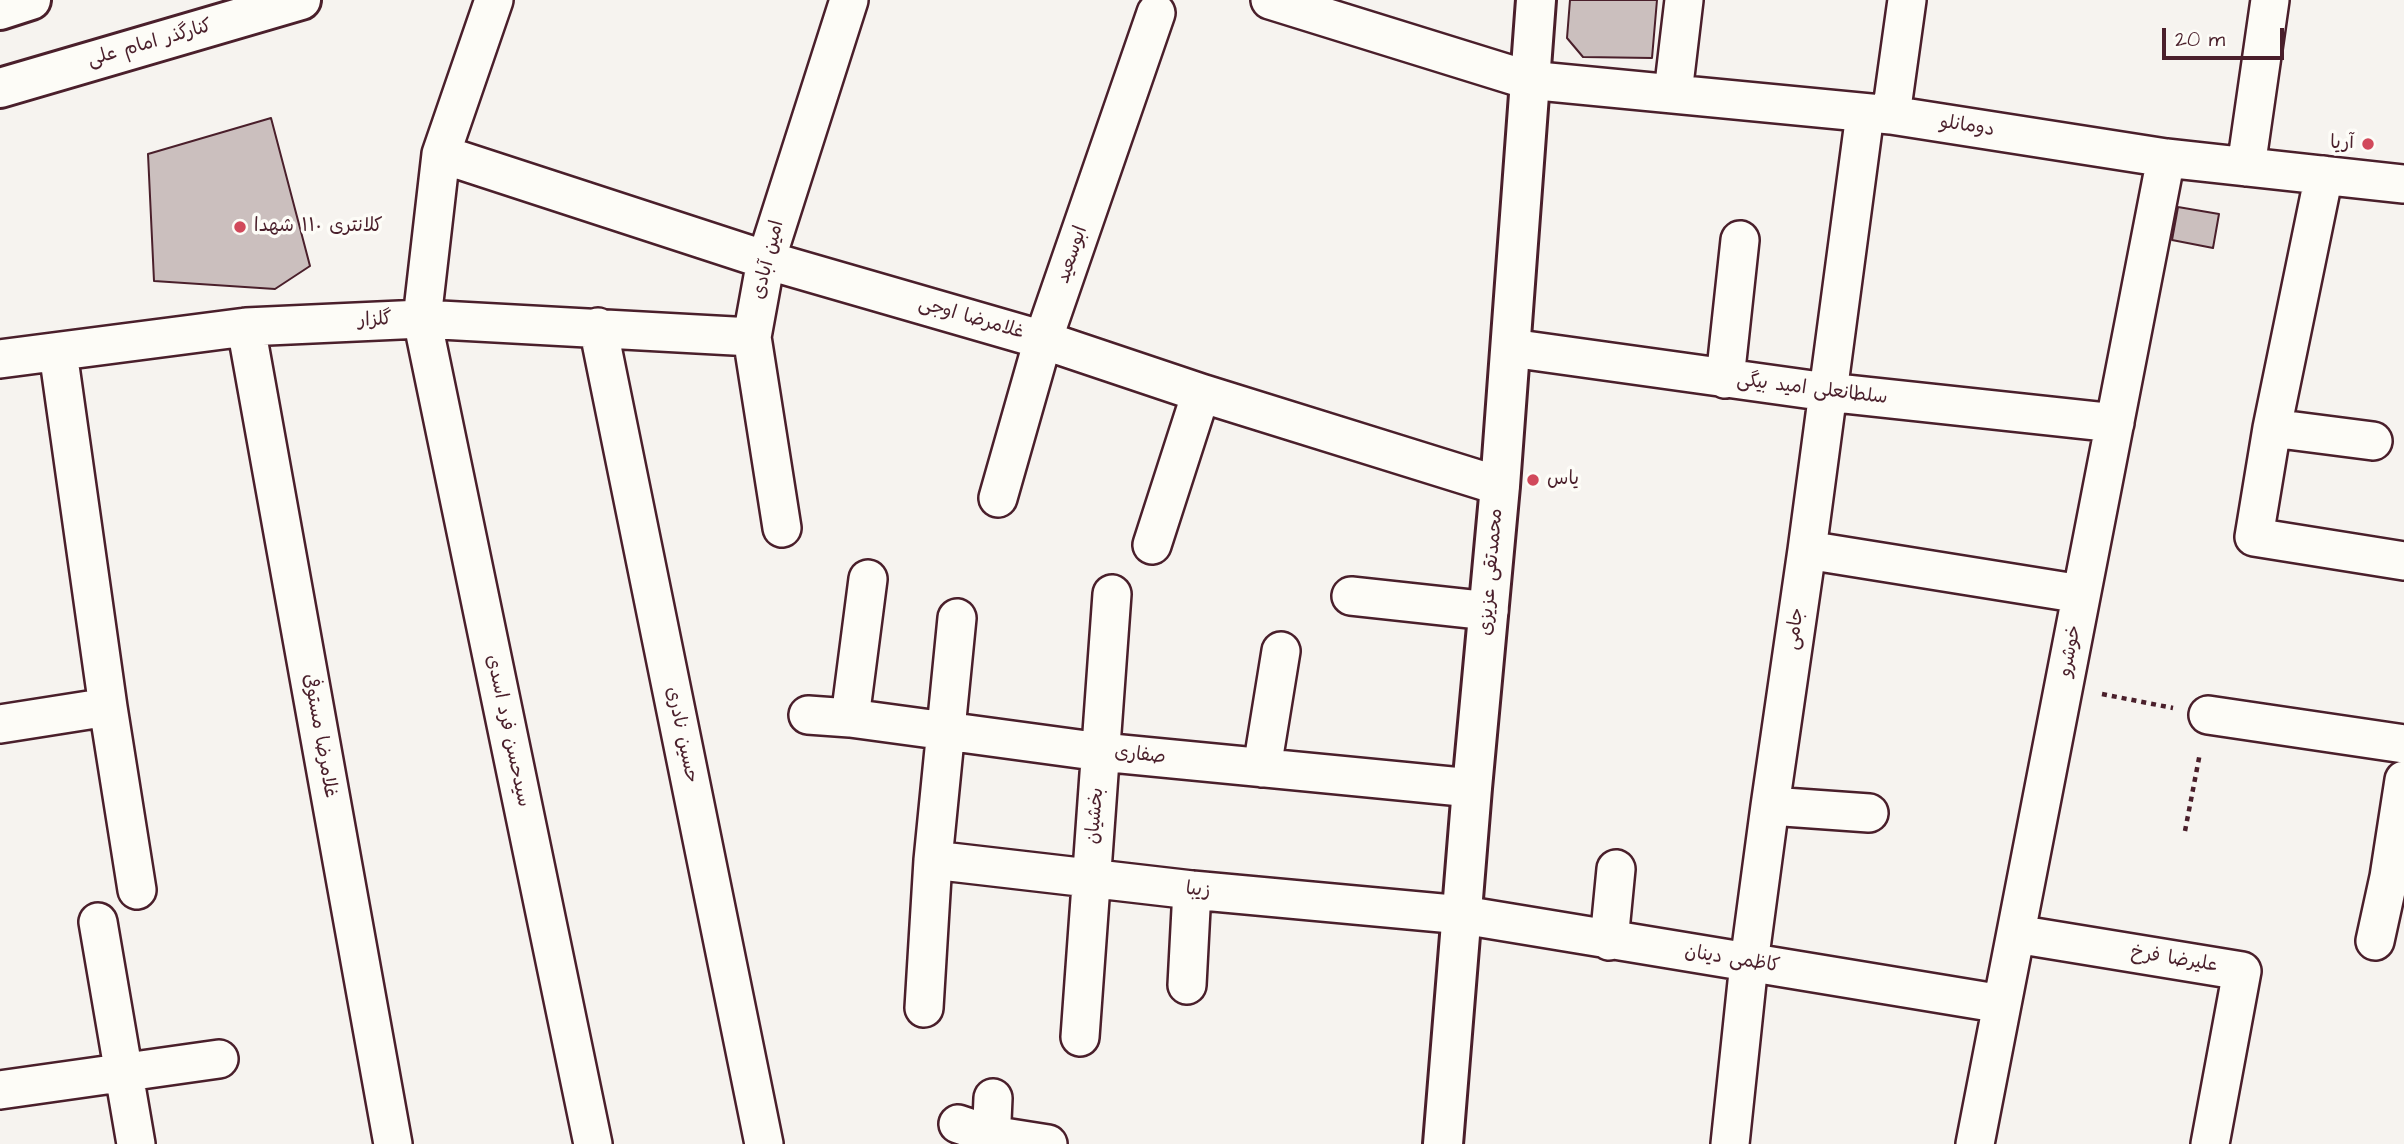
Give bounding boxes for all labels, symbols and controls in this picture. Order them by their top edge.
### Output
scale bar [2166,14,2288,58]
street label: کنارگذر امام علی [85,15,215,73]
text: 20 m [2175,25,2225,54]
street label: دومانلو [1938,111,1996,143]
place label: آریا [2330,133,2354,155]
marker: آریا [2360,136,2376,152]
place label: کلانتری ۱۱۰ شهدا [254,216,383,238]
street label: امین آبادی [748,218,790,302]
marker: کلانتری ۱۱۰ شهدا [232,219,248,235]
street label: ابوسعید [1053,223,1093,287]
street label: غلامرضا اوجی [916,293,1026,345]
street label: گلزار [357,309,393,333]
street label: سلطانعلی امید بیگی [1735,369,1889,411]
place label: یاس [1547,469,1579,491]
marker: یاس [1525,472,1541,488]
street label: محمدتقی عزیزی [1475,507,1509,637]
street label: جامی [1782,606,1810,652]
street label: خوشرو [2055,623,2087,679]
street label: سیدحسن فرد اسدی [480,653,534,809]
street label: غلامرضا مستوفی [297,672,341,800]
street label: حسین نادری [660,685,702,785]
street label: صفاری [1113,742,1167,770]
street label: بخشیان [1082,787,1110,845]
street label: زیبا [1184,878,1212,904]
street label: کاظمی دینان [1683,941,1781,979]
street label: علیرضا فرخ [2129,942,2219,978]

